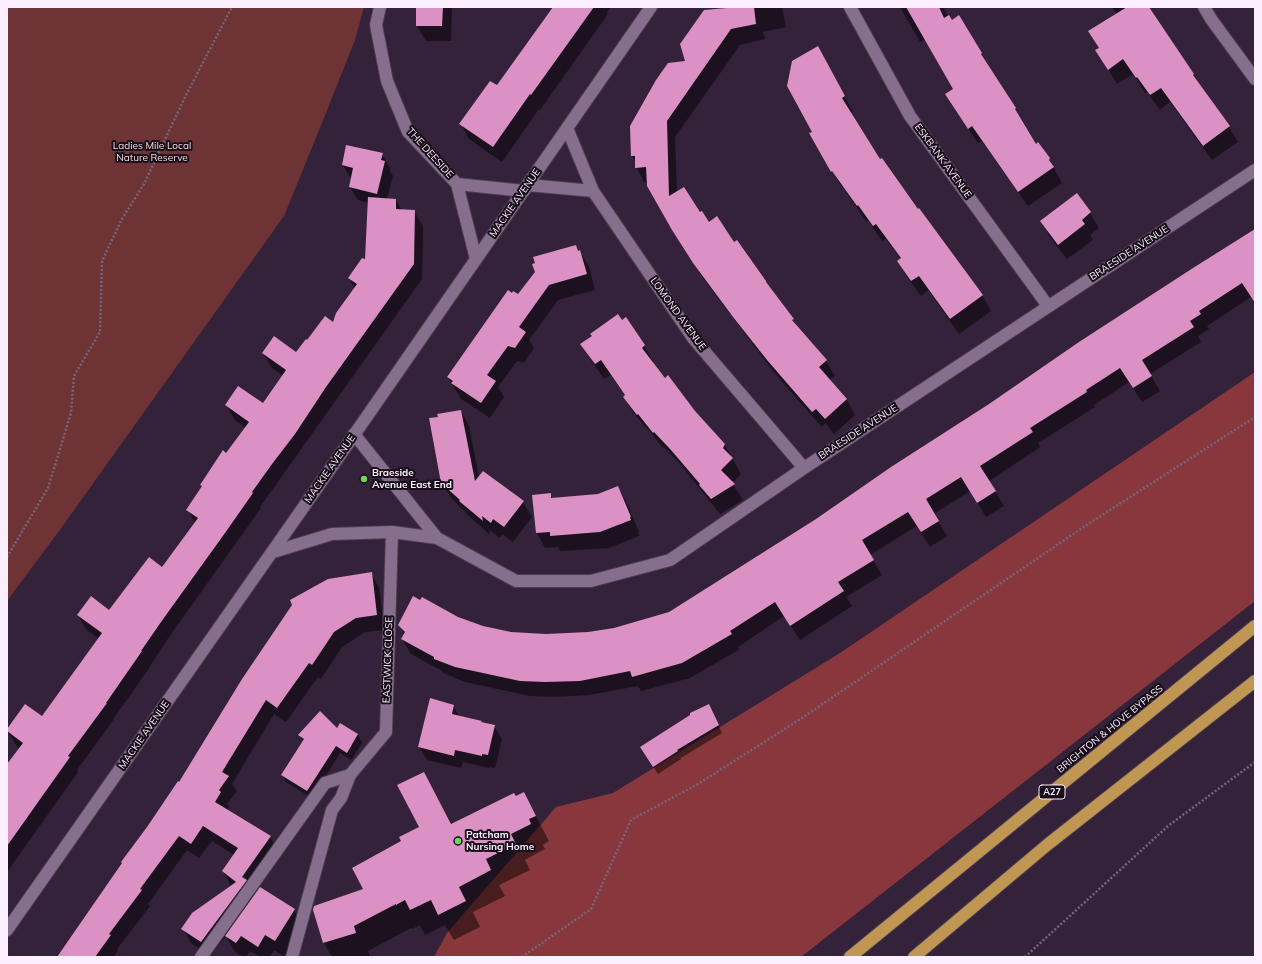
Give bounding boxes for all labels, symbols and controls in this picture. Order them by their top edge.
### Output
street label: ESKBANK AVENUE [912,121,974,201]
street label: THE DEESIDE [404,125,456,181]
park label: Ladies Mile Local Nature Reserve [113,140,191,164]
street label: MACKIE AVENUE [487,167,543,239]
street label: BRAESIDE AVENUE [1087,223,1171,283]
street label: LOMOND AVENUE [648,275,708,353]
street label: BRAESIDE AVENUE [816,402,900,462]
street label: MACKIE AVENUE [302,433,358,505]
place label: Braeside Avenue East End [372,467,452,490]
marker: Braeside Avenue East End [359,474,369,484]
street label: EASTWICK CLOSE [380,617,396,703]
street label: BRIGHTON & HOVE BYPASS [1055,682,1165,776]
street label: MACKIE AVENUE [116,699,172,771]
road number: A27 [1039,785,1065,799]
place label: Patcham Nursing Home [466,829,534,852]
marker: Patcham Nursing Home [453,836,463,846]

